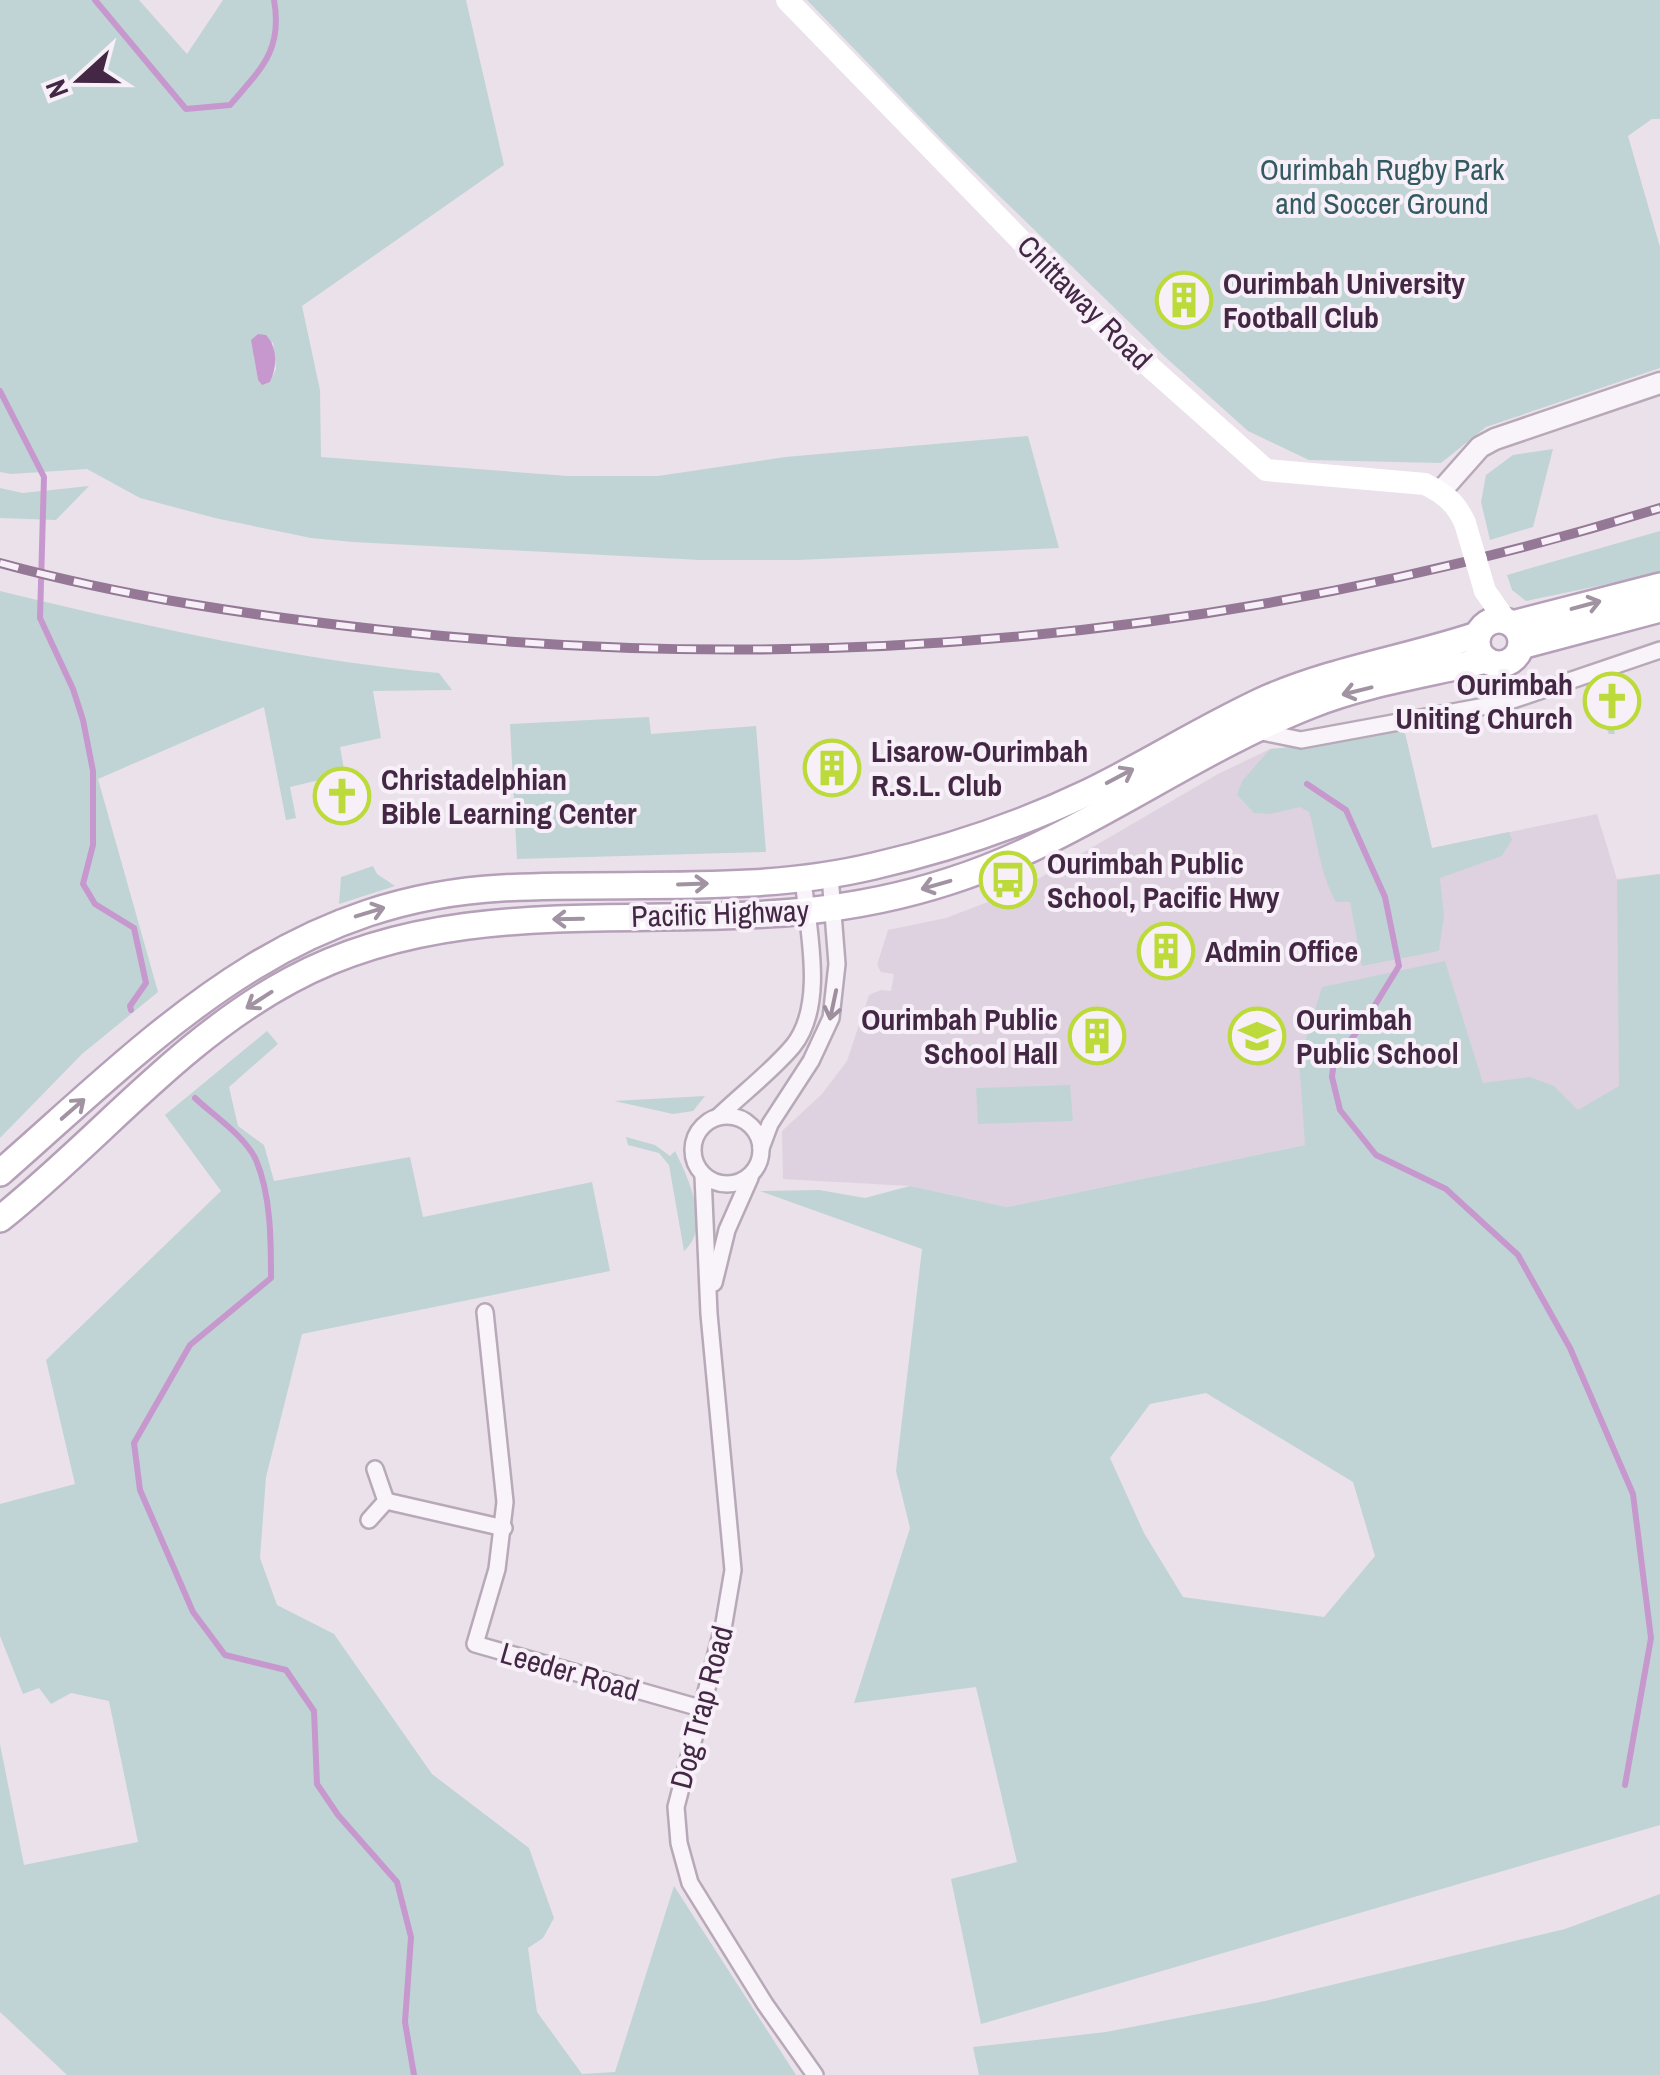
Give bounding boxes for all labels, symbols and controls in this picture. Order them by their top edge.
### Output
north arrow [30,30,130,130]
text: N [36,74,77,104]
park label: Ourimbah Rugby Park and Soccer Ground [1260,149,1505,223]
street label: Chittaway Road [1009,226,1161,378]
place label: Ourimbah University Football Club [1223,263,1465,337]
building icon: Ourimbah University Football Club [1154,270,1214,330]
one-way arrow [1569,595,1601,613]
place label: Ourimbah Uniting Church [1395,664,1573,738]
church icon: Ourimbah Uniting Church [1582,671,1642,731]
one-way arrow [1342,683,1374,701]
place label: Lisarow-Ourimbah R.S.L. Club [871,731,1088,805]
building icon: Lisarow-Ourimbah R.S.L. Club [802,738,862,798]
place label: Christadelphian Bible Learning Center [381,759,637,833]
church icon: Christadelphian Bible Learning Center [312,766,372,826]
one-way arrow [1104,766,1134,785]
place label: Ourimbah Public School, Pacific Hwy [1047,843,1280,917]
bus stop icon: Ourimbah Public School, Pacific Hwy [978,850,1038,910]
one-way arrow [676,874,708,893]
one-way arrow [920,877,952,895]
street label: Pacific Highway [630,890,810,936]
one-way arrow [354,902,386,920]
one-way arrow [553,909,585,928]
building icon: Admin Office [1136,921,1196,981]
place label: Admin Office [1205,931,1358,971]
one-way arrow [822,988,841,1020]
one-way arrow [245,989,273,1010]
place label: Ourimbah Public School Hall [861,999,1058,1073]
place label: Ourimbah Public School [1296,999,1459,1073]
building icon: Ourimbah Public School Hall [1067,1006,1127,1066]
school or university icon: Ourimbah Public School [1227,1006,1287,1066]
one-way arrow [60,1097,85,1120]
street label: Dog Trap Road [660,1621,742,1793]
street label: Leeder Road [496,1632,644,1710]

